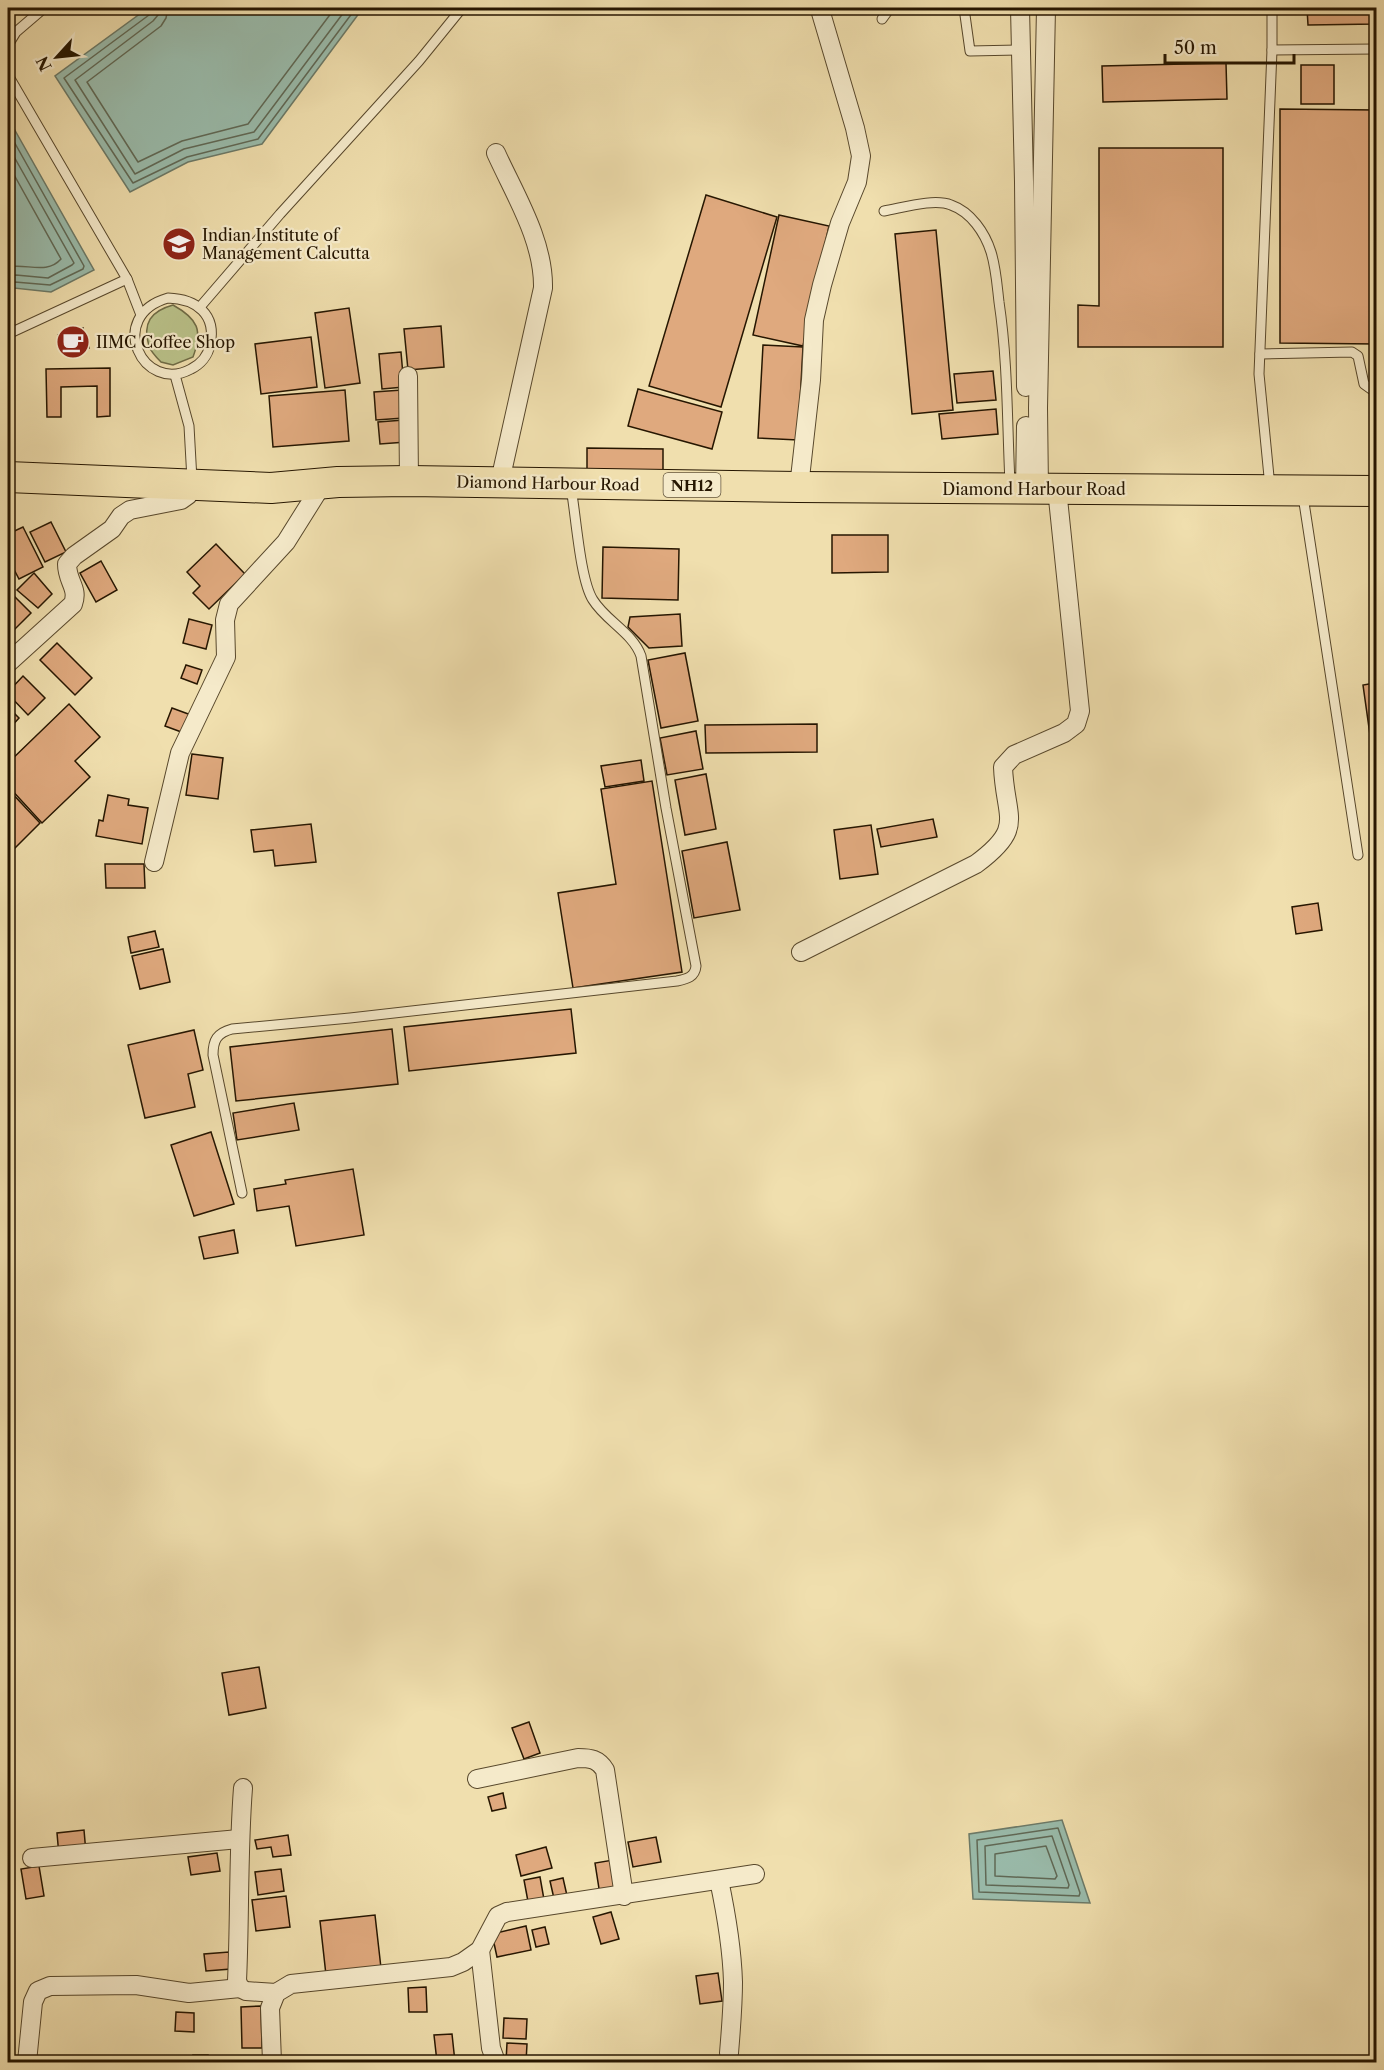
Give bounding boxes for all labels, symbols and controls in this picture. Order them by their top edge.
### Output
north arrow [27,27,87,87]
scale bar [1165,27,1294,65]
text: 50 m [1174,37,1217,59]
text: N [32,53,56,75]
place label: Indian Institute of Management Calcutta [202,225,370,263]
school or university icon: Indian Institute of Management Calcutta [161,226,197,262]
cafe icon: IIMC Coffee Shop [55,324,91,360]
place label: IIMC Coffee Shop [96,332,235,352]
street label: Diamond Harbour Road [456,471,640,495]
road number: NH12 [664,473,720,497]
street label: Diamond Harbour Road [942,479,1126,499]

